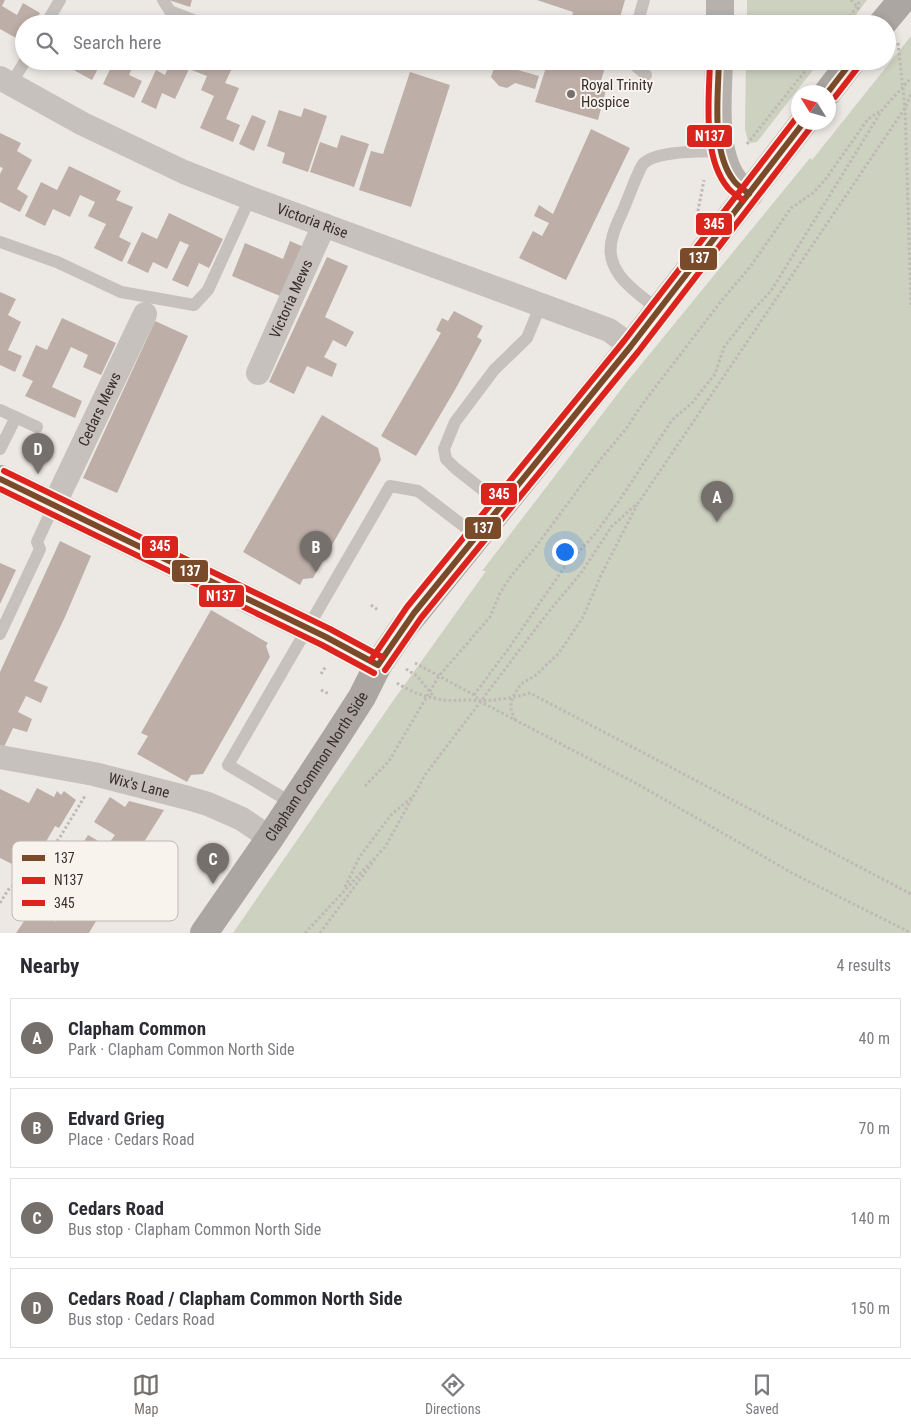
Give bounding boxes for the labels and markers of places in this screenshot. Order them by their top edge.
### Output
place label: Royal Trinity Hospice [581,76,653,111]
marker: Royal Trinity Hospice [565,88,577,100]
pin: D [22,433,54,474]
pin: A [701,481,733,522]
pin: B [300,531,332,572]
pin: C [197,843,229,884]

